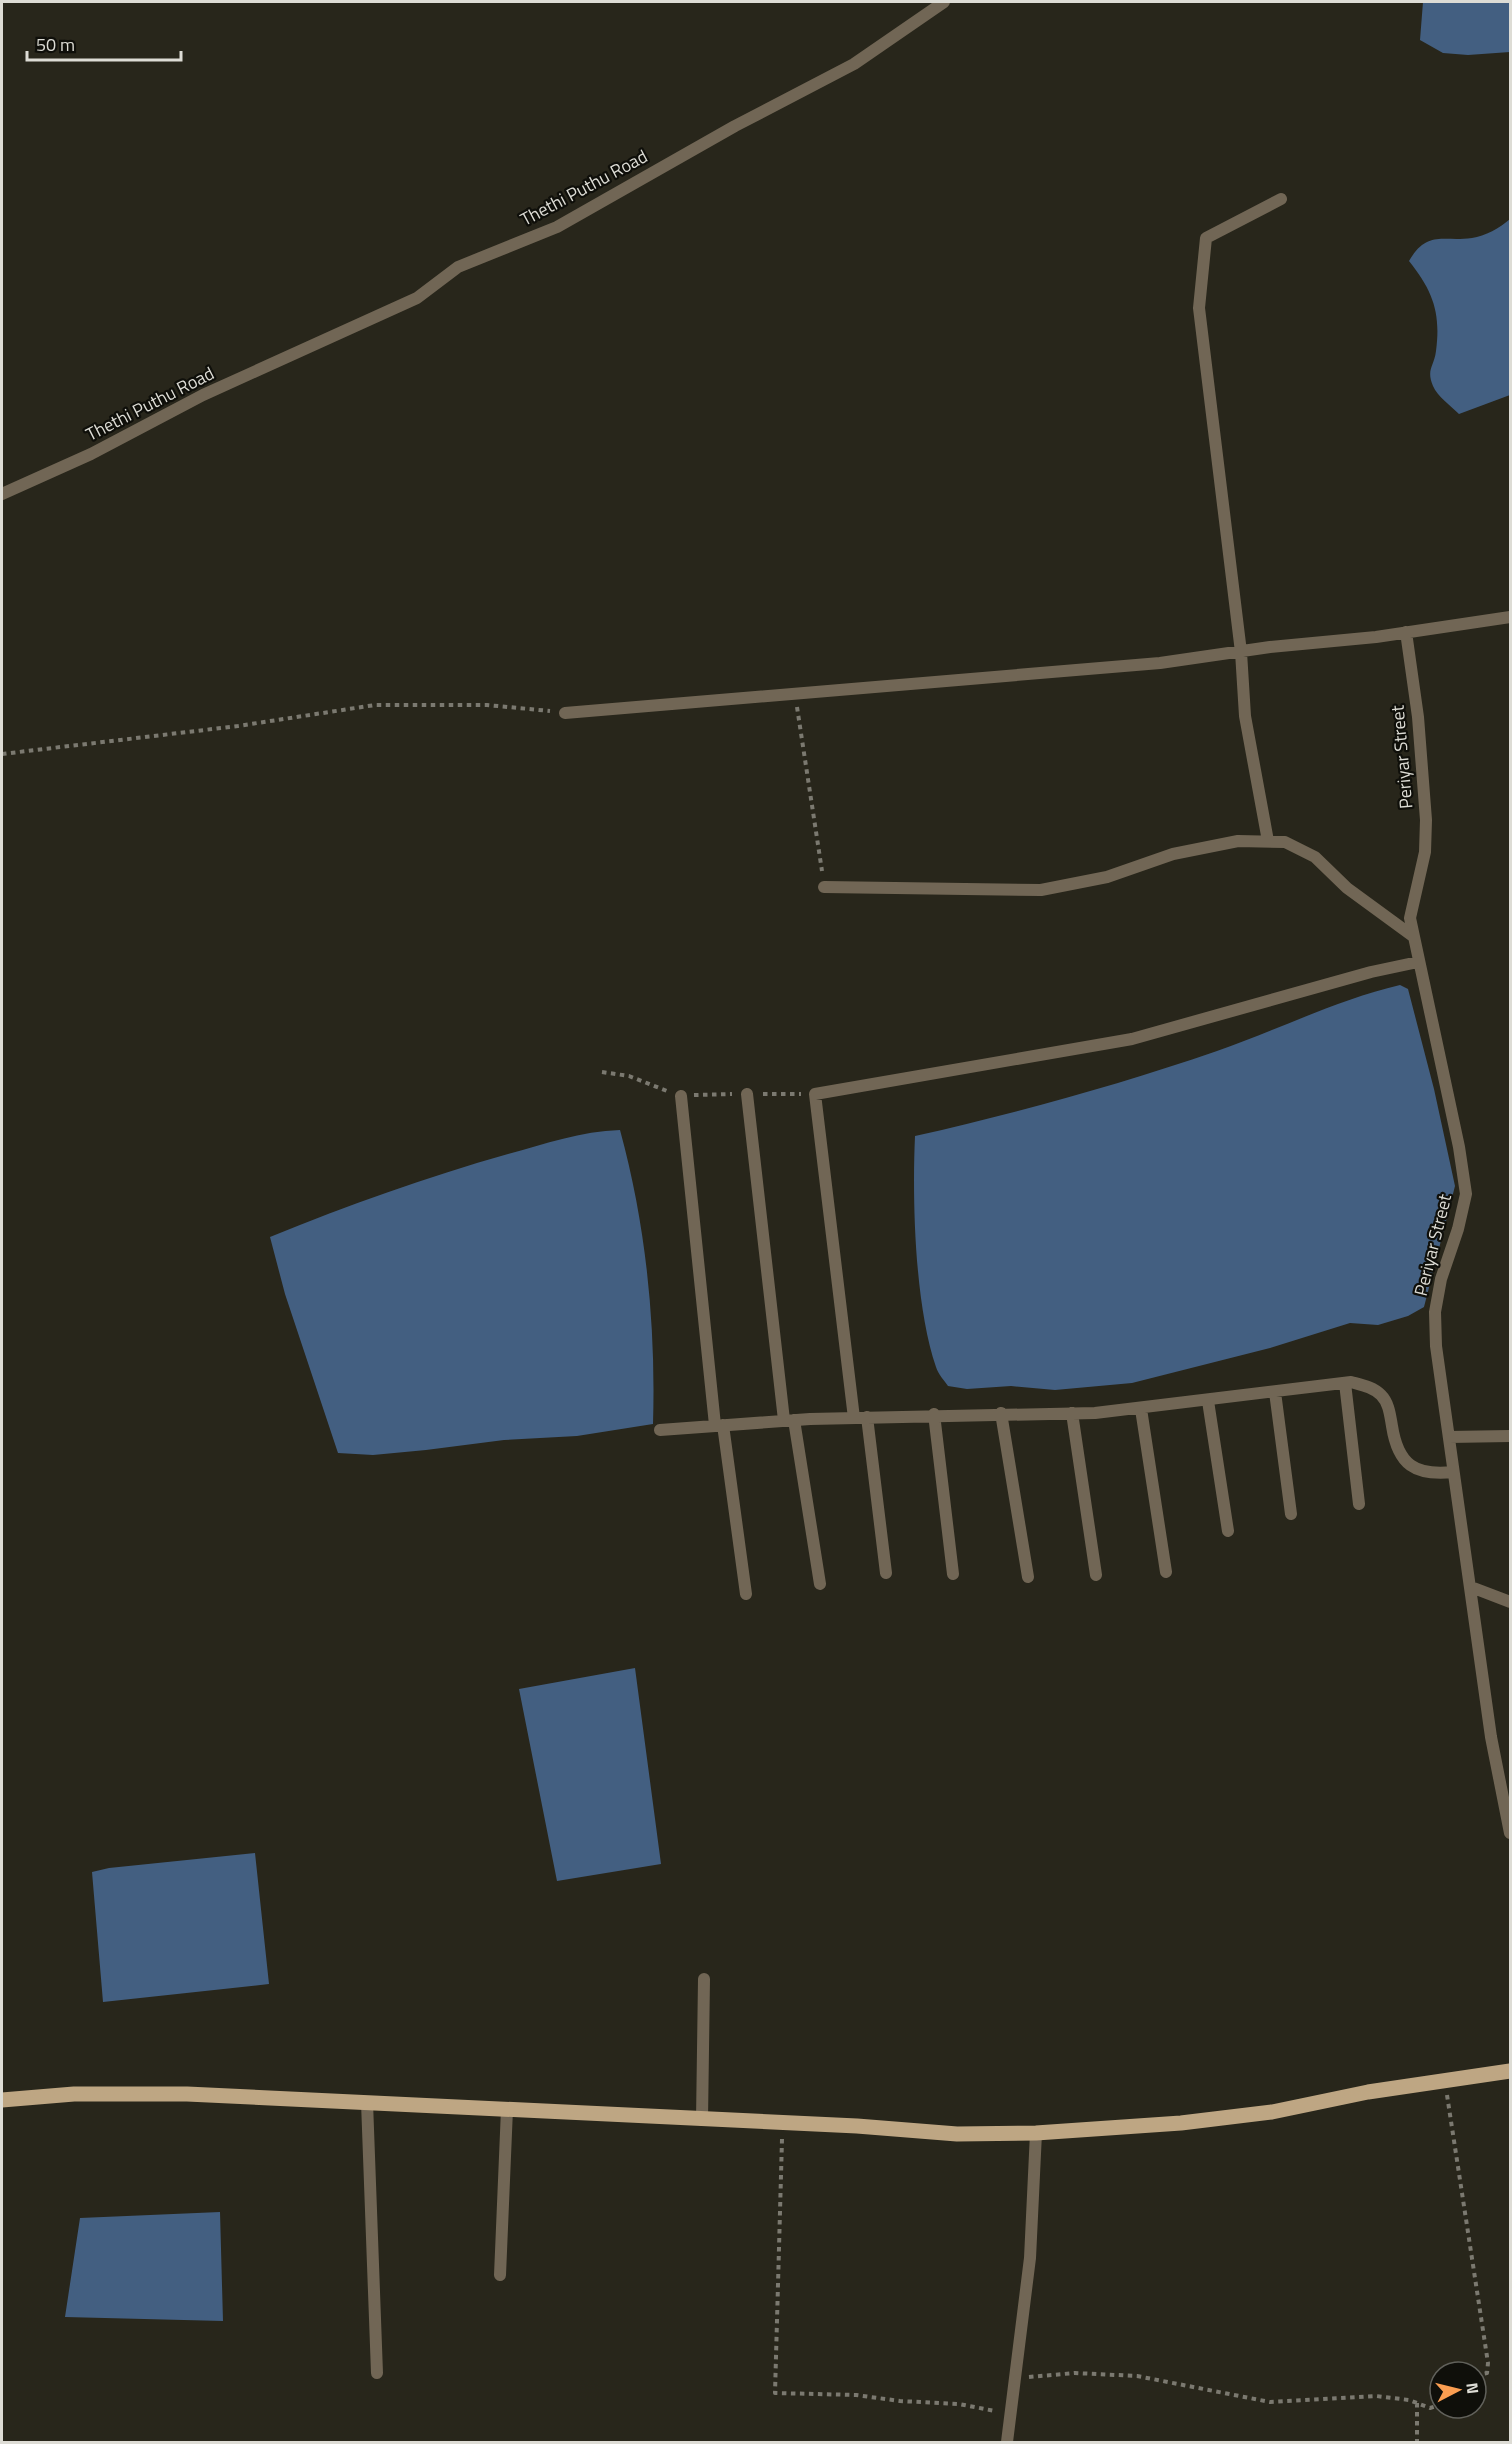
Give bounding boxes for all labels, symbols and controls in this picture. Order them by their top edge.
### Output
scale bar [27,24,182,62]
text: 50 m [36,31,75,58]
street label: Thethi Puthu Road [515,143,652,233]
street label: Thethi Puthu Road [81,360,219,448]
street label: Periyar Street [1383,703,1419,810]
street label: Periyar Street [1407,1191,1458,1299]
north arrow [1428,2360,1488,2420]
text: N [1460,2381,1485,2395]

